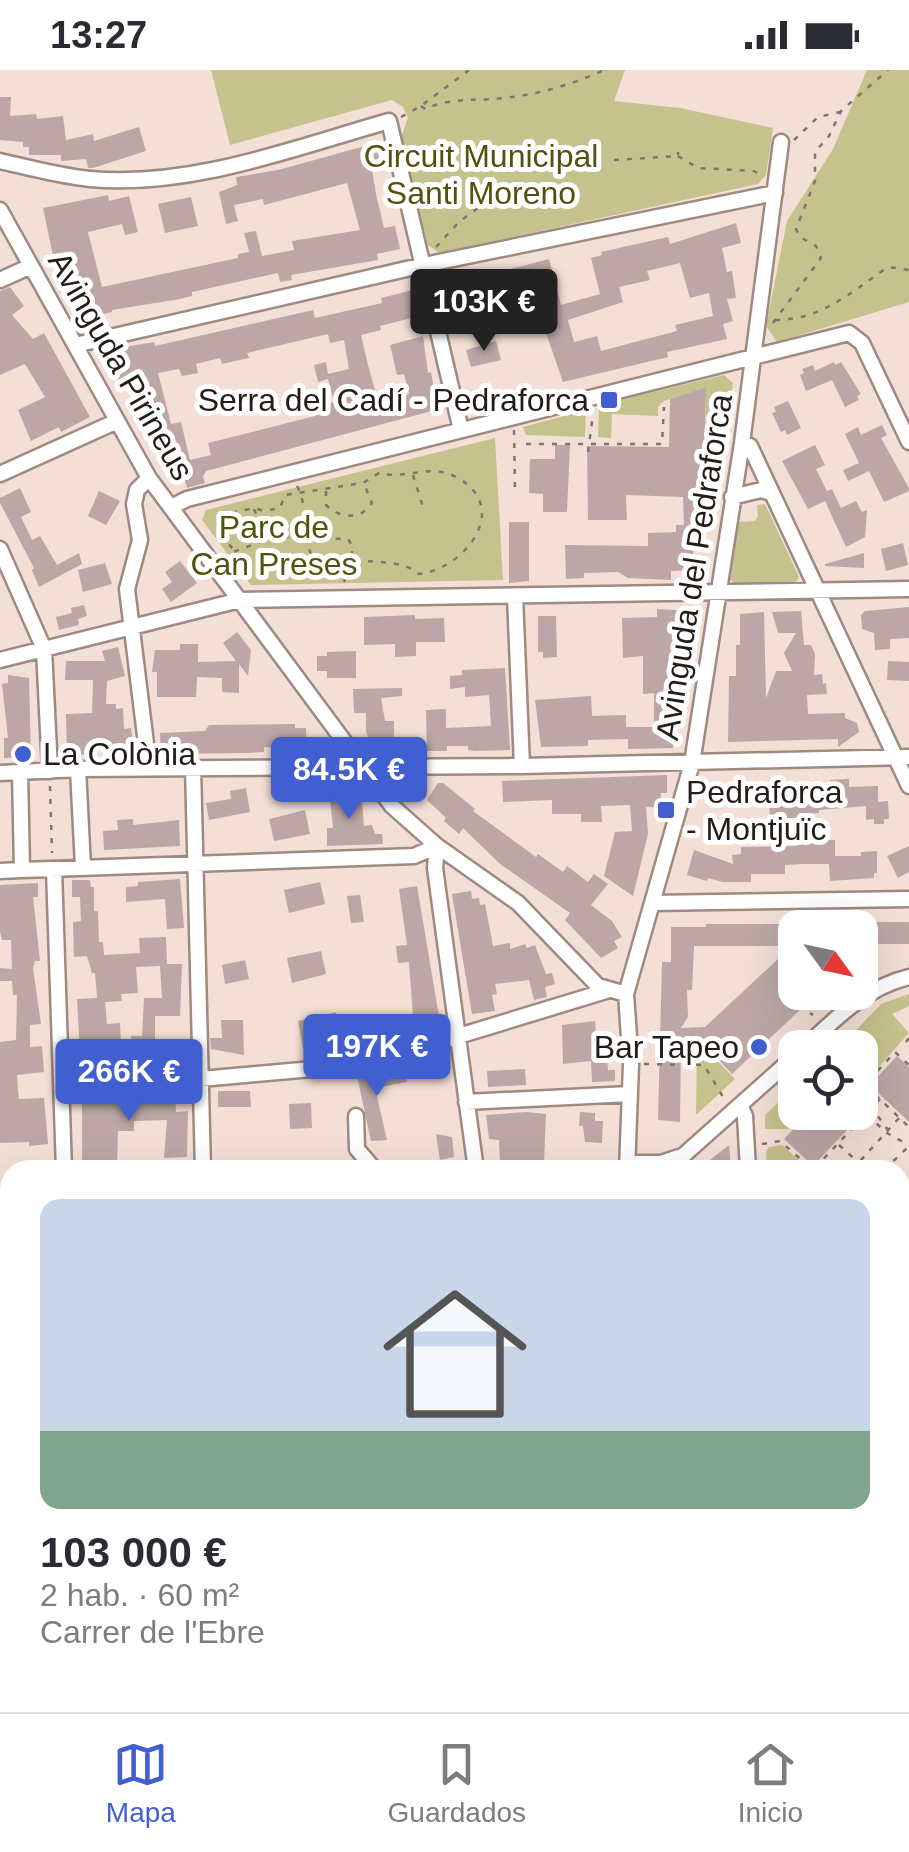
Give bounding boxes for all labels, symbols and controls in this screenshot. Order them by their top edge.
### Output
text: 13:27 [50,14,147,56]
park label: Circuit Municipal Santi Moreno [364,138,598,211]
street label: Avinguda Pirineus [41,246,201,486]
pin: 103K € [403,269,565,354]
text: 103K € [432,283,536,319]
place label: Serra del Cadí - Pedraforca [198,382,589,418]
marker: Serra del Cadí - Pedraforca [598,389,620,411]
street label: Avinguda del Pedraforca [649,391,739,743]
park label: Parc de Can Preses [190,509,358,582]
place label: La Colònia [43,736,196,772]
pin: 84.5K € [257,737,441,822]
marker: La Colònia [12,743,34,765]
text: 84.5K € [293,751,405,787]
place label: Pedraforca - Montjuïc [686,774,843,847]
marker: Pedraforca - Montjuïc [655,799,677,821]
north arrow [778,910,878,1010]
map controls [778,910,878,1130]
pin: 197K € [296,1014,458,1099]
text: 197K € [325,1028,429,1064]
place label: Bar Tapeo [594,1029,739,1065]
button: locate [778,1030,878,1130]
marker: Bar Tapeo [748,1036,770,1058]
pin: 266K € [48,1039,210,1124]
text: 266K € [77,1053,181,1089]
icon: home [365,1264,545,1444]
text: 103 000 € [40,1529,227,1576]
text: 2 hab. · 60 m² [40,1577,239,1613]
text: Carrer de l'Ebre [40,1614,265,1650]
tab: Mapa [106,1737,176,1829]
tab: Guardados [388,1737,526,1829]
tab: Inicio [738,1737,803,1829]

